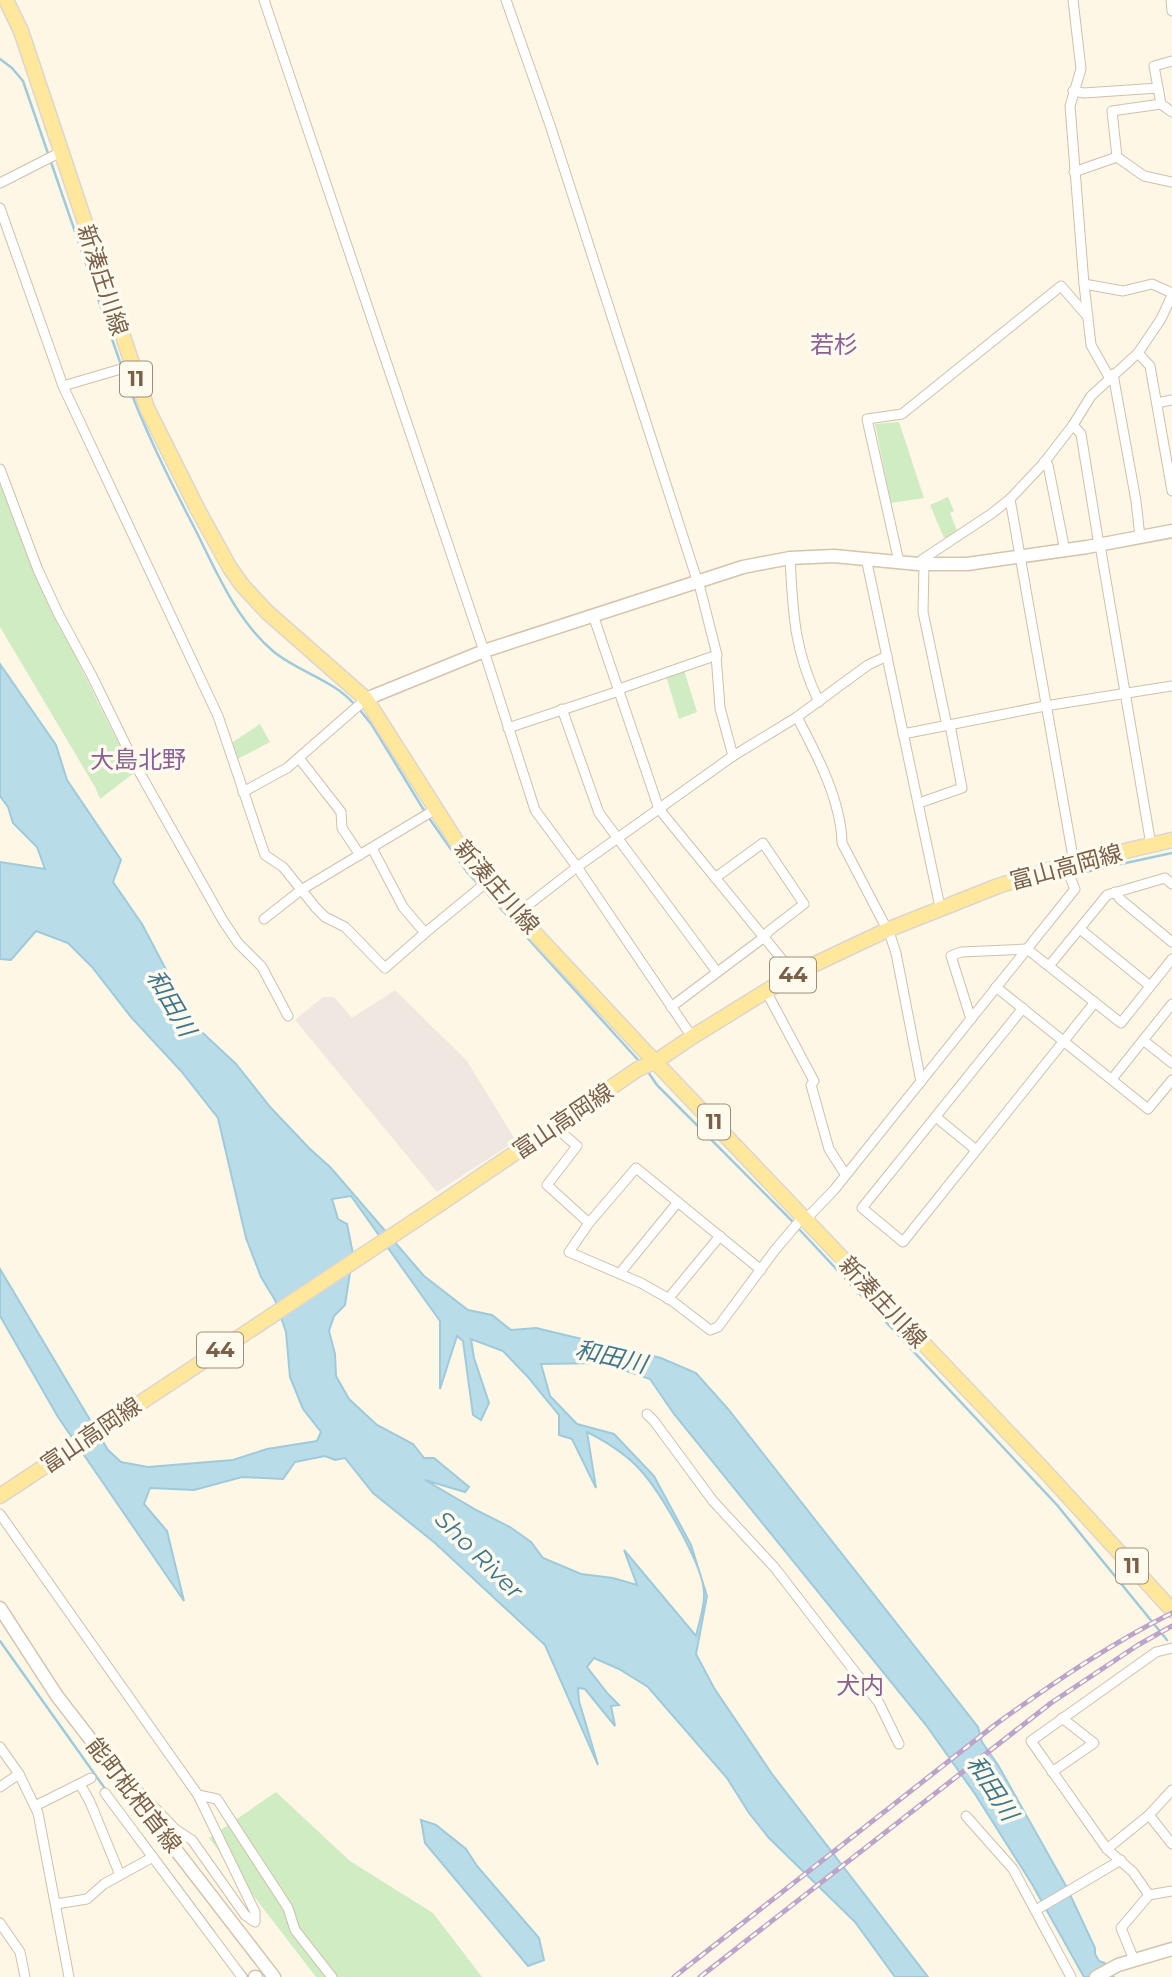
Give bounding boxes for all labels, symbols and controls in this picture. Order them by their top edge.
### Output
street label: 新湊庄川線 [72,221,134,339]
district label: 若杉 [810,330,858,359]
road number: 11 [120,362,152,396]
district label: 大島北野 [90,745,186,774]
street label: 新湊庄川線 [449,834,545,940]
street label: 富山高岡線 [1007,839,1125,895]
road number: 44 [770,958,816,992]
water label: 和田川 [141,964,203,1044]
street label: 富山高岡線 [508,1077,618,1165]
road number: 11 [698,1104,730,1140]
street label: 新湊庄川線 [834,1250,932,1354]
road number: 44 [197,1332,243,1368]
water label: 和田川 [573,1334,652,1379]
street label: 富山高岡線 [36,1391,146,1479]
water label: Sho River [429,1504,530,1606]
road number: 11 [1116,1548,1148,1584]
district label: 犬内 [836,1671,884,1700]
street label: 能町枇杷首線 [80,1732,188,1858]
water label: 和田川 [961,1750,1026,1828]

